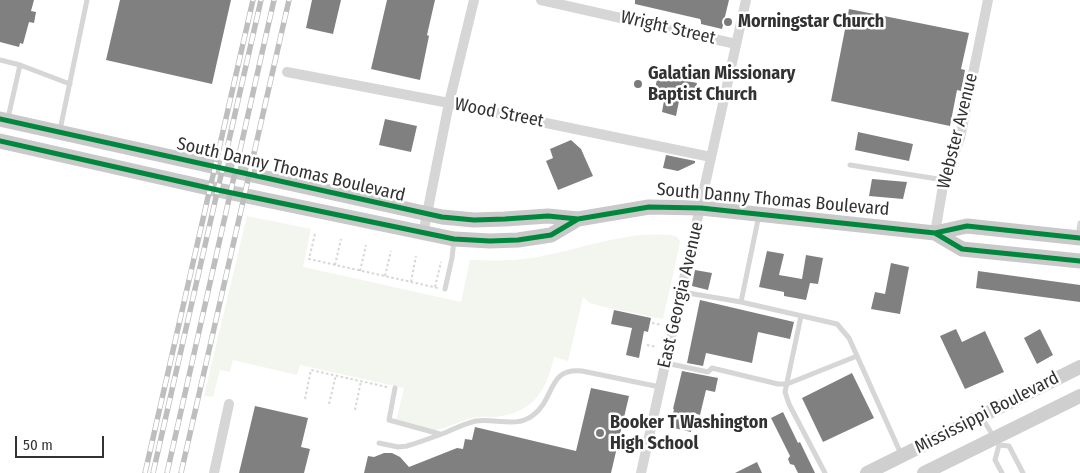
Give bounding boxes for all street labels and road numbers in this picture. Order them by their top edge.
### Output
street label: Wright Street [619,7,717,49]
street label: Webster Avenue [933,71,983,191]
street label: Wood Street [453,94,545,132]
street label: South Danny Thomas Boulevard [175,133,407,207]
street label: South Danny Thomas Boulevard [656,179,890,221]
street label: East Georgia Avenue [654,220,708,370]
street label: Mississippi Boulevard [911,367,1063,459]

